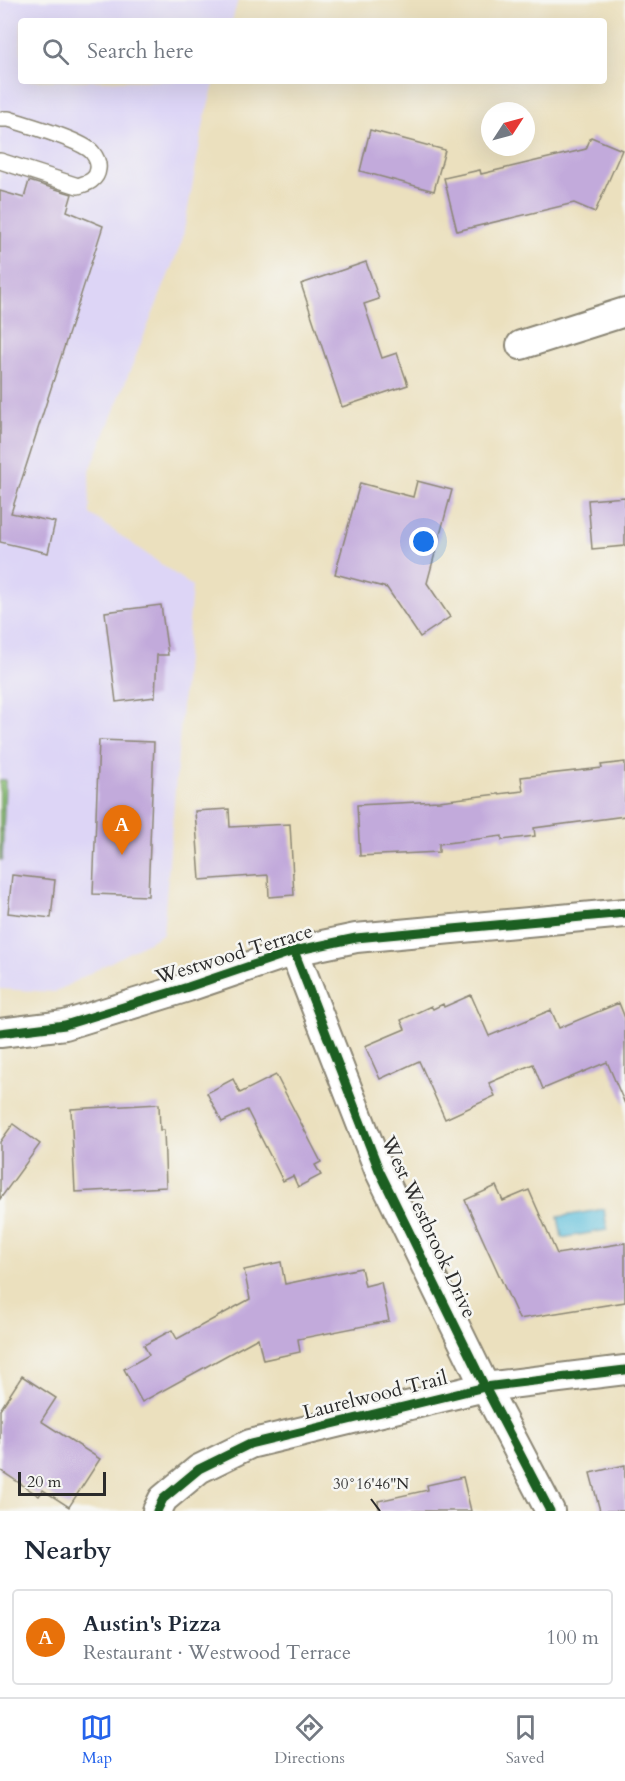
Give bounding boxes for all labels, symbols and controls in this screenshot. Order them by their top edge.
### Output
search box [18,18,607,84]
icon: search [39,35,72,68]
text: Search here [87,36,194,66]
north arrow [481,102,535,156]
your location [409,527,438,556]
pin: A [102,806,142,855]
street label: Westwood Terrace [151,917,316,991]
street label: West Westbrook Drive [375,1131,483,1322]
street label: Laurelwood Trail [300,1364,450,1426]
scale bar [18,1469,106,1496]
text: 20 m [27,1471,61,1493]
text: 30°16'46"N [333,1474,409,1494]
text: Nearby [24,1533,112,1568]
text: Austin's Pizza [83,1609,221,1639]
text: A [38,1624,53,1651]
text: 100 m [546,1624,599,1651]
text: Restaurant · Westwood Terrace [83,1639,351,1666]
tab: Map [80,1711,113,1769]
tab: Directions [274,1711,345,1769]
tab: Saved [506,1711,545,1769]

